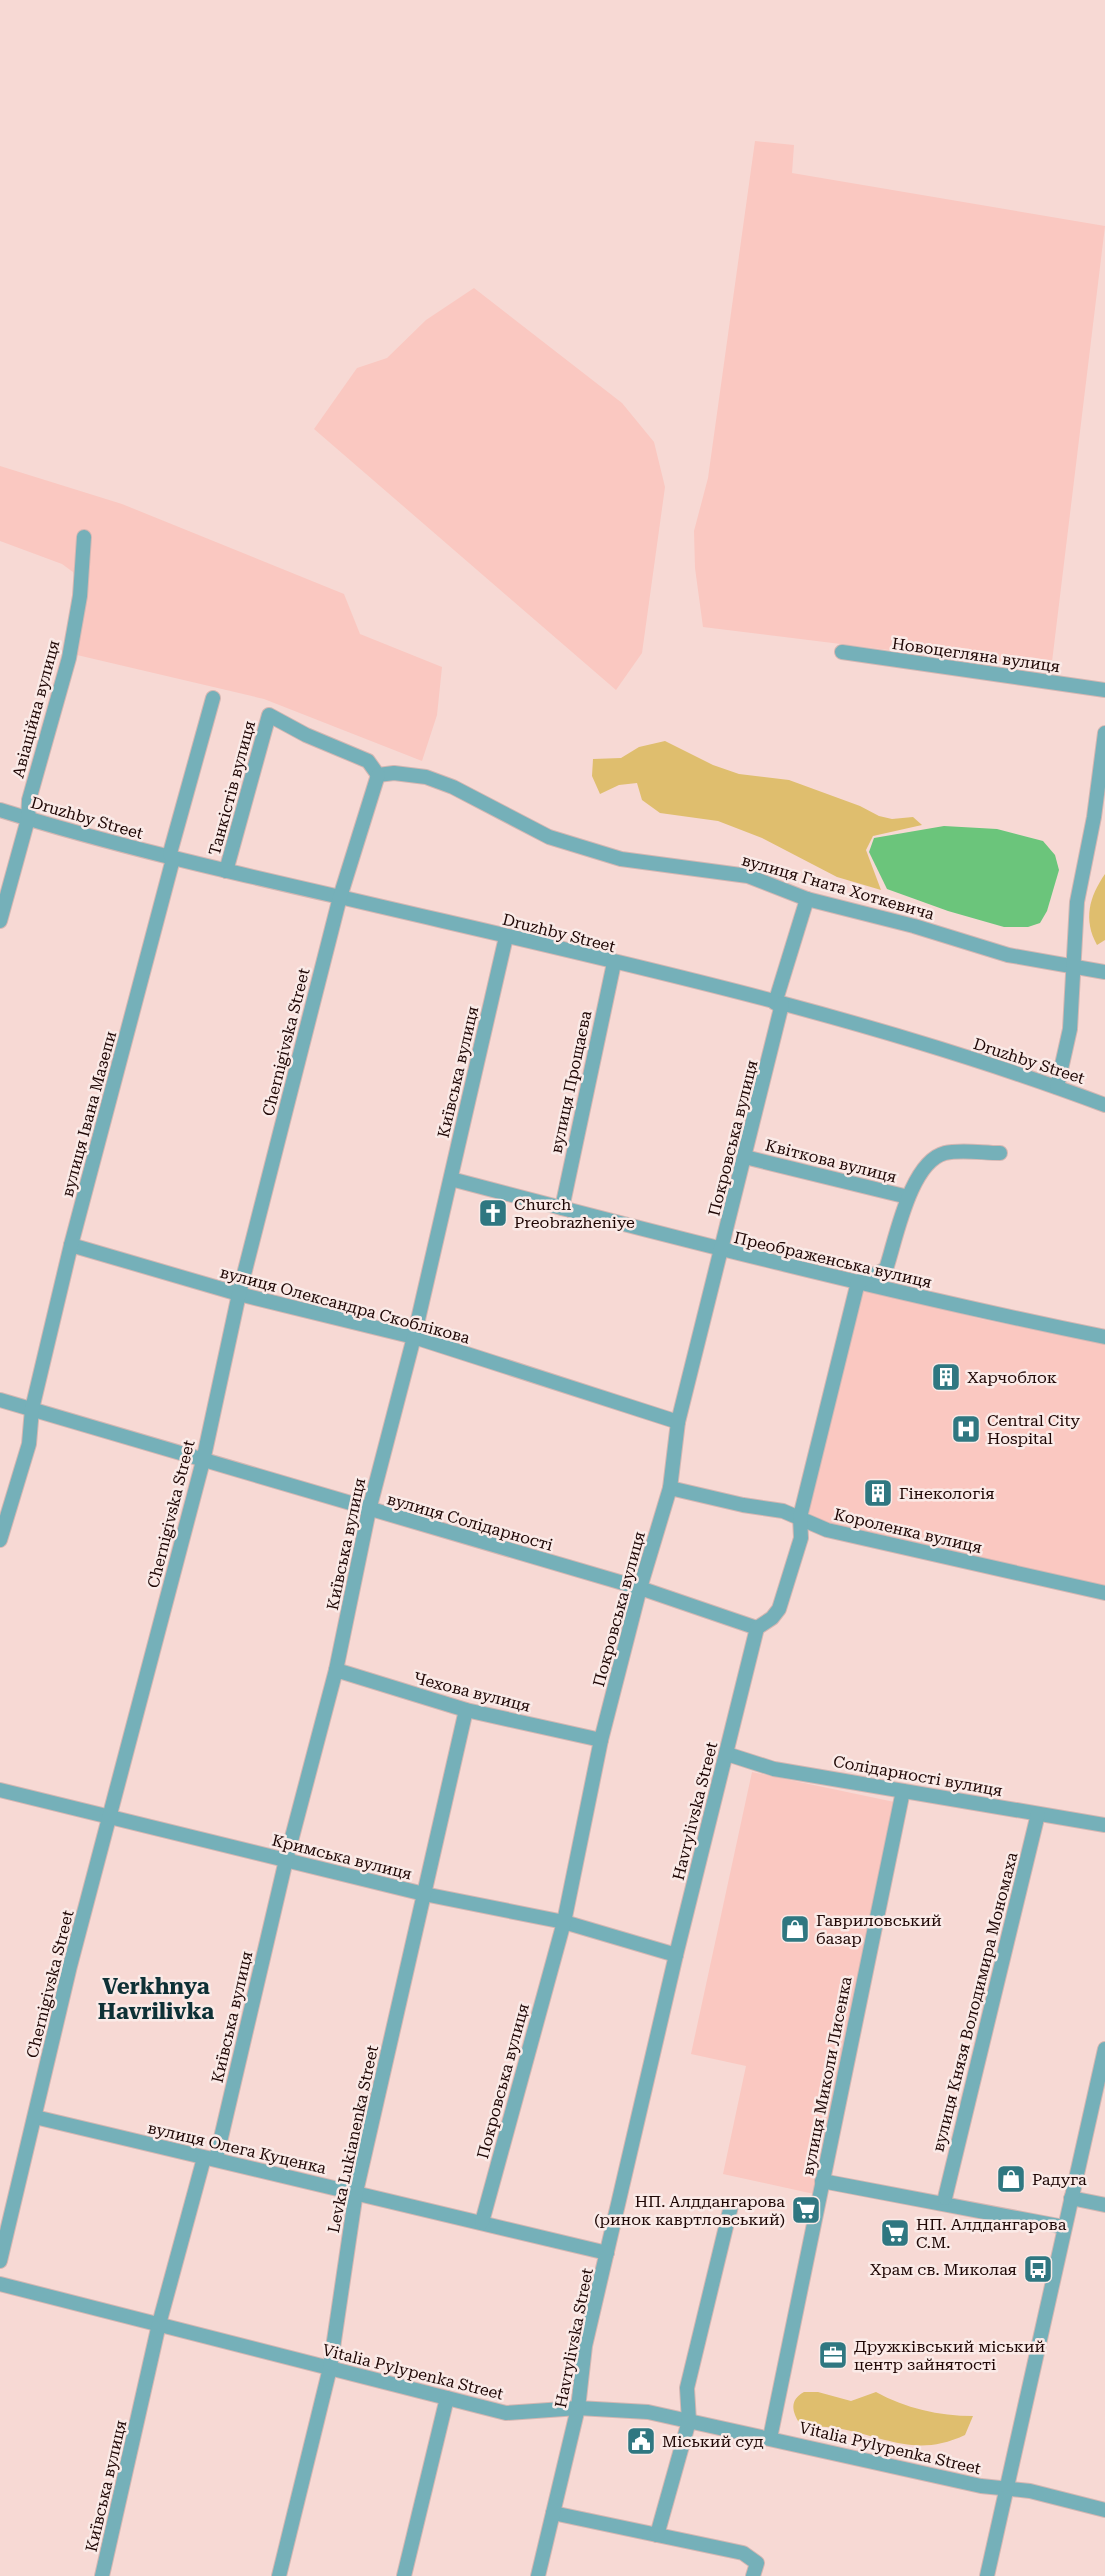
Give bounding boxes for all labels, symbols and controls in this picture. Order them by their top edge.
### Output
street label: Новоцегляна вулиця [891,634,1061,676]
street label: Авіаційна вулиця [8,638,64,780]
street label: Танкістів вулиця [205,719,259,857]
street label: Druzhby Street [29,793,145,843]
street label: вулиця Гната Хоткевича [740,850,937,924]
street label: Druzhby Street [500,910,618,956]
street label: Chernigivska Street [258,966,314,1118]
street label: Київська вулиця [434,1004,482,1140]
street label: вулиця Прощаєва [547,1008,595,1155]
street label: вулиця Івана Мазепи [58,1029,120,1199]
street label: Druzhby Street [971,1034,1087,1088]
street label: Покровська вулиця [704,1058,762,1218]
street label: Квіткова вулиця [763,1135,899,1187]
place label: Church Preobrazheniye [514,1195,635,1232]
church icon: Church Preobrazheniye [477,1197,509,1229]
street label: Преображенська вулиця [732,1228,934,1292]
street label: вулиця Олександра Скоблікова [218,1262,472,1348]
building icon: Харчоблок [930,1361,962,1393]
place label: Харчоблок [967,1368,1057,1387]
place label: Central City Hospital [987,1411,1081,1448]
hospital icon: Central City Hospital [950,1413,982,1445]
street label: Chernigivska Street [143,1438,199,1590]
street label: Київська вулиця [323,1476,369,1612]
building icon: Гінекологія [862,1477,894,1509]
place label: Гінекологія [899,1484,995,1503]
street label: вулиця Солідарності [385,1489,555,1555]
street label: Короленка вулиця [832,1505,984,1557]
street label: Покровська вулиця [589,1529,649,1689]
street label: Чехова вулиця [411,1668,533,1716]
street label: Havrylivska Street [669,1740,721,1882]
street label: Солідарності вулиця [832,1752,1004,1800]
street label: Кримська вулиця [270,1830,414,1884]
street label: вулиця Князя Володимира Мономаха [929,1850,1022,2154]
street label: Chernigivska Street [22,1908,78,2060]
place label: Гавриловський базар [816,1911,942,1948]
shop icon: Гавриловський базар [779,1913,811,1945]
street label: Київська вулиця [208,1949,256,2085]
district label: Verkhnya Havrilivka [98,1974,214,2024]
street label: вулиця Миколи Лисенка [798,1974,856,2177]
street label: Покровська вулиця [473,2001,533,2161]
street label: Levka Lukianenka Street [324,2043,382,2235]
street label: вулиця Олега Куценка [146,2118,328,2178]
shop icon: Радуга [995,2163,1027,2195]
place label: Радуга [1032,2170,1087,2189]
place label: НП. Алддангарова (ринок кавртловський) [594,2192,785,2229]
supermarket icon: НП. Алддангарова (ринок кавртловський) [790,2194,822,2226]
place label: НП. Алддангарова С.М. [916,2215,1067,2252]
supermarket icon: НП. Алддангарова С.М. [879,2217,911,2249]
bus stop icon: Храм св. Миколая [1022,2253,1054,2285]
place label: Храм св. Миколая [870,2260,1017,2279]
street label: Havrylivska Street [551,2266,597,2410]
place label: Дружківський міський центр зайнятості [854,2337,1046,2374]
office icon: Дружківський міський центр зайнятості [817,2339,849,2371]
street label: Vitalia Pylypenka Street [321,2340,505,2404]
street label: Київська вулиця [82,2418,130,2554]
street label: Vitalia Pylypenka Street [797,2418,983,2478]
public building icon: Міський суд [625,2425,657,2457]
place label: Міський суд [662,2432,764,2451]

